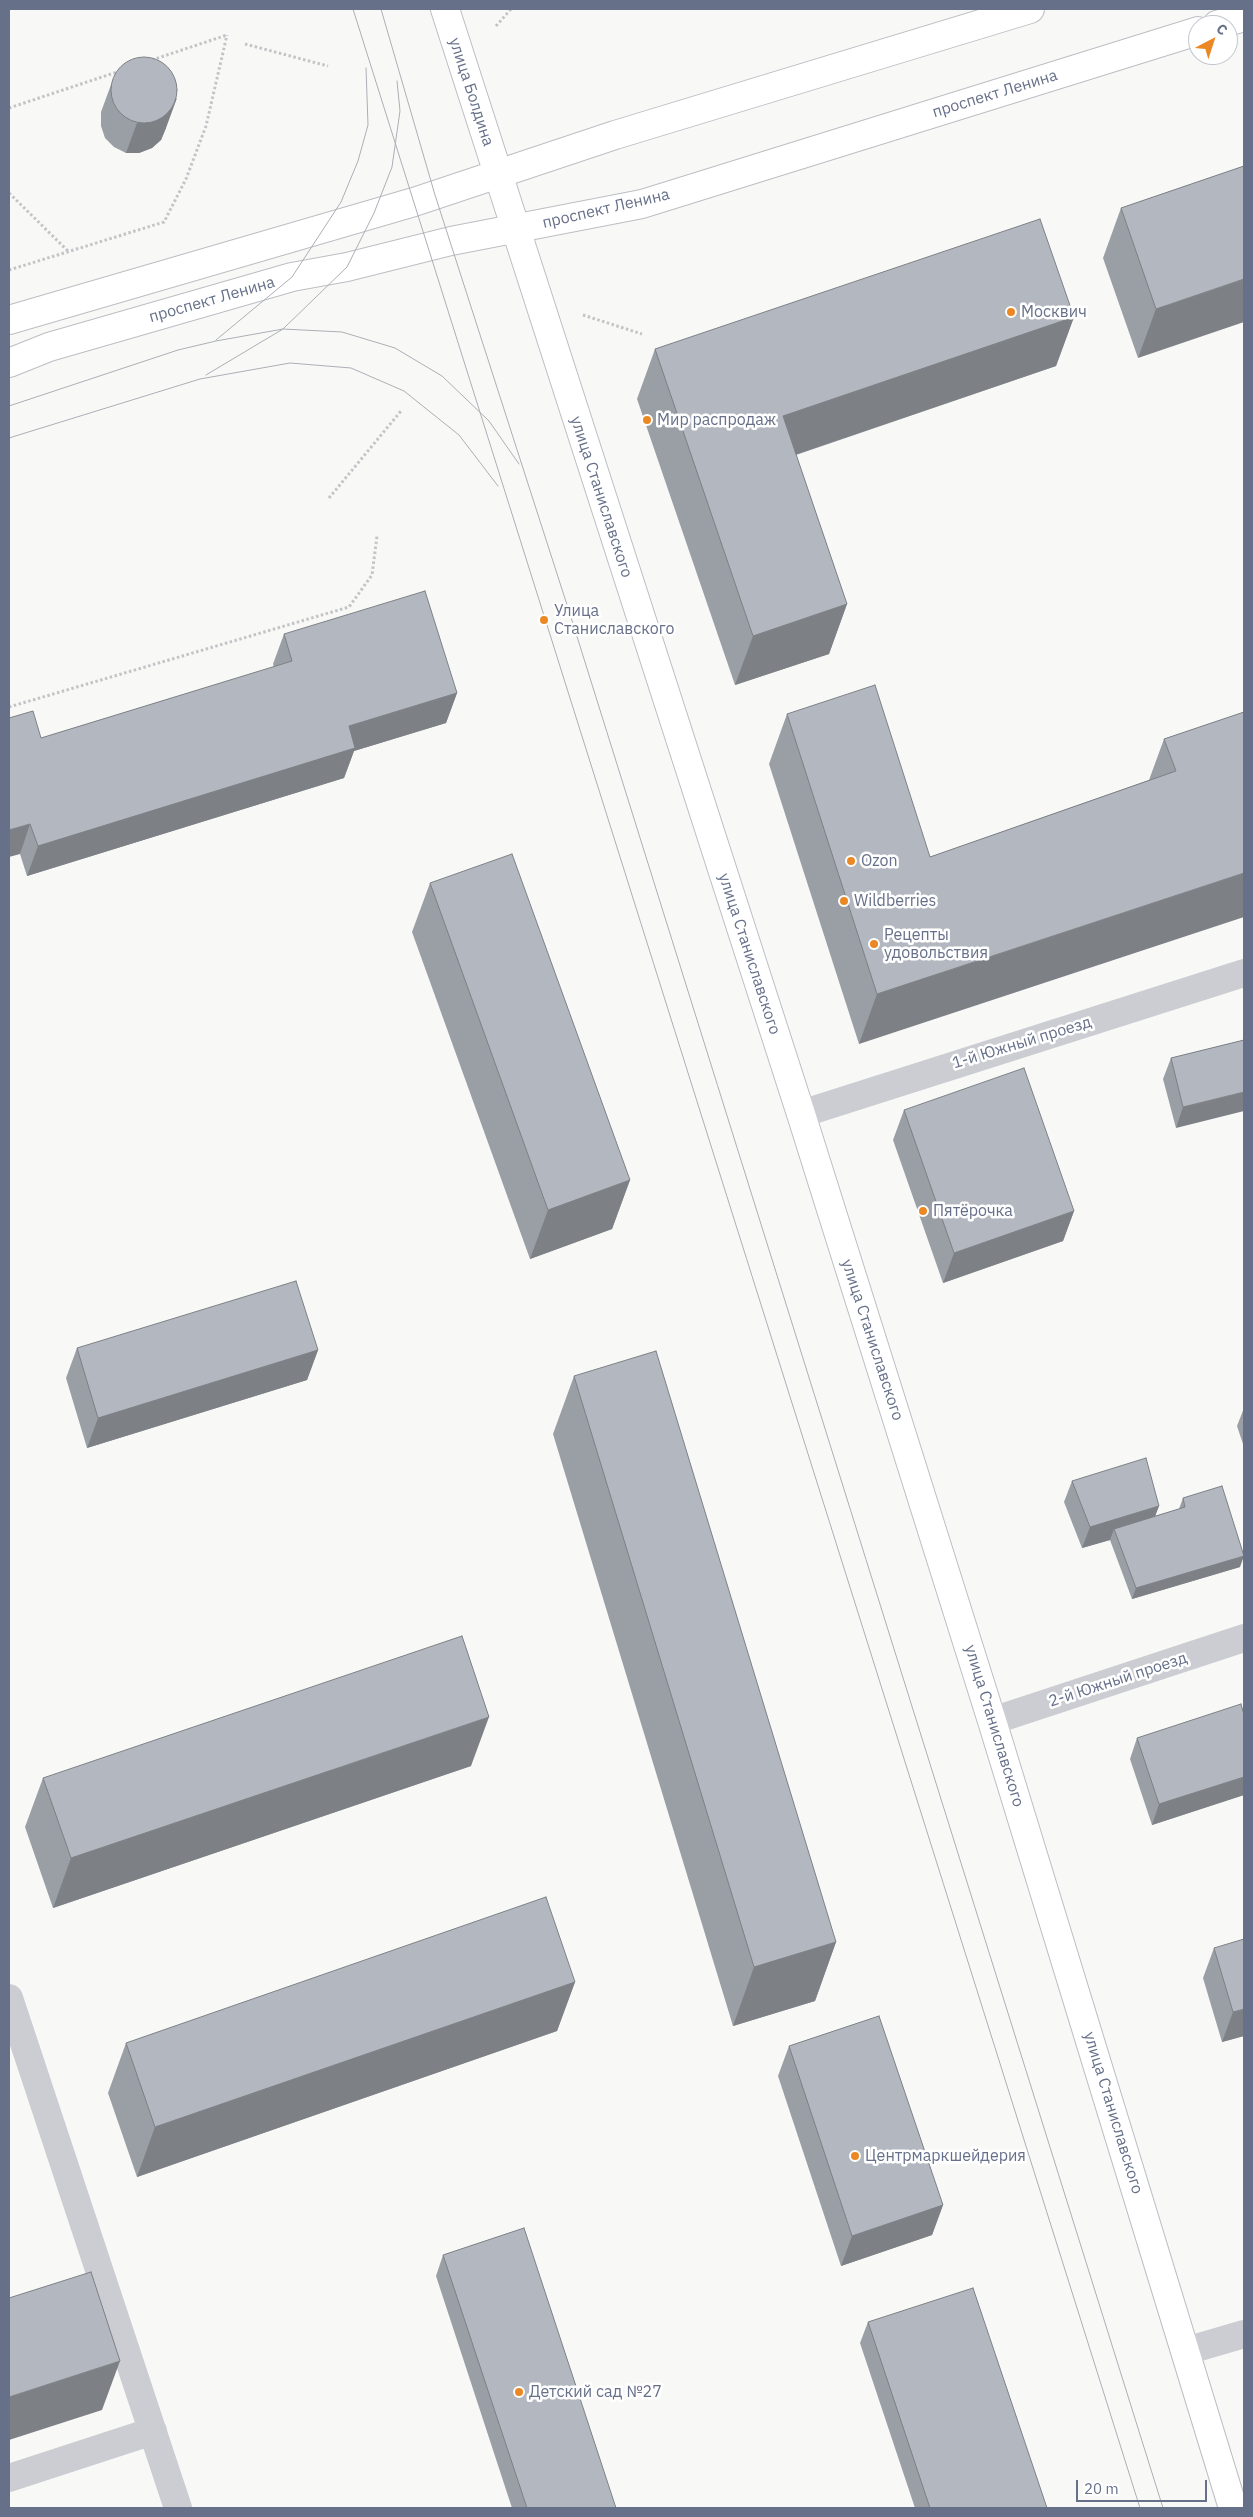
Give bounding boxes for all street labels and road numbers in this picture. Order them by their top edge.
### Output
street label: улица Болдина [444,35,498,149]
street label: проспект Ленина [930,66,1060,122]
street label: проспект Ленина [540,185,672,233]
street label: проспект Ленина [147,273,277,327]
street label: улица Станиславского [566,414,636,580]
street label: улица Станиславского [714,871,784,1037]
street label: 1-й Южный проезд [950,1013,1094,1073]
street label: улица Станиславского [837,1257,907,1423]
street label: улица Станиславского [960,1643,1028,1809]
street label: 2-й Южный проезд [1046,1649,1190,1711]
street label: улица Станиславского [1079,2030,1147,2196]

